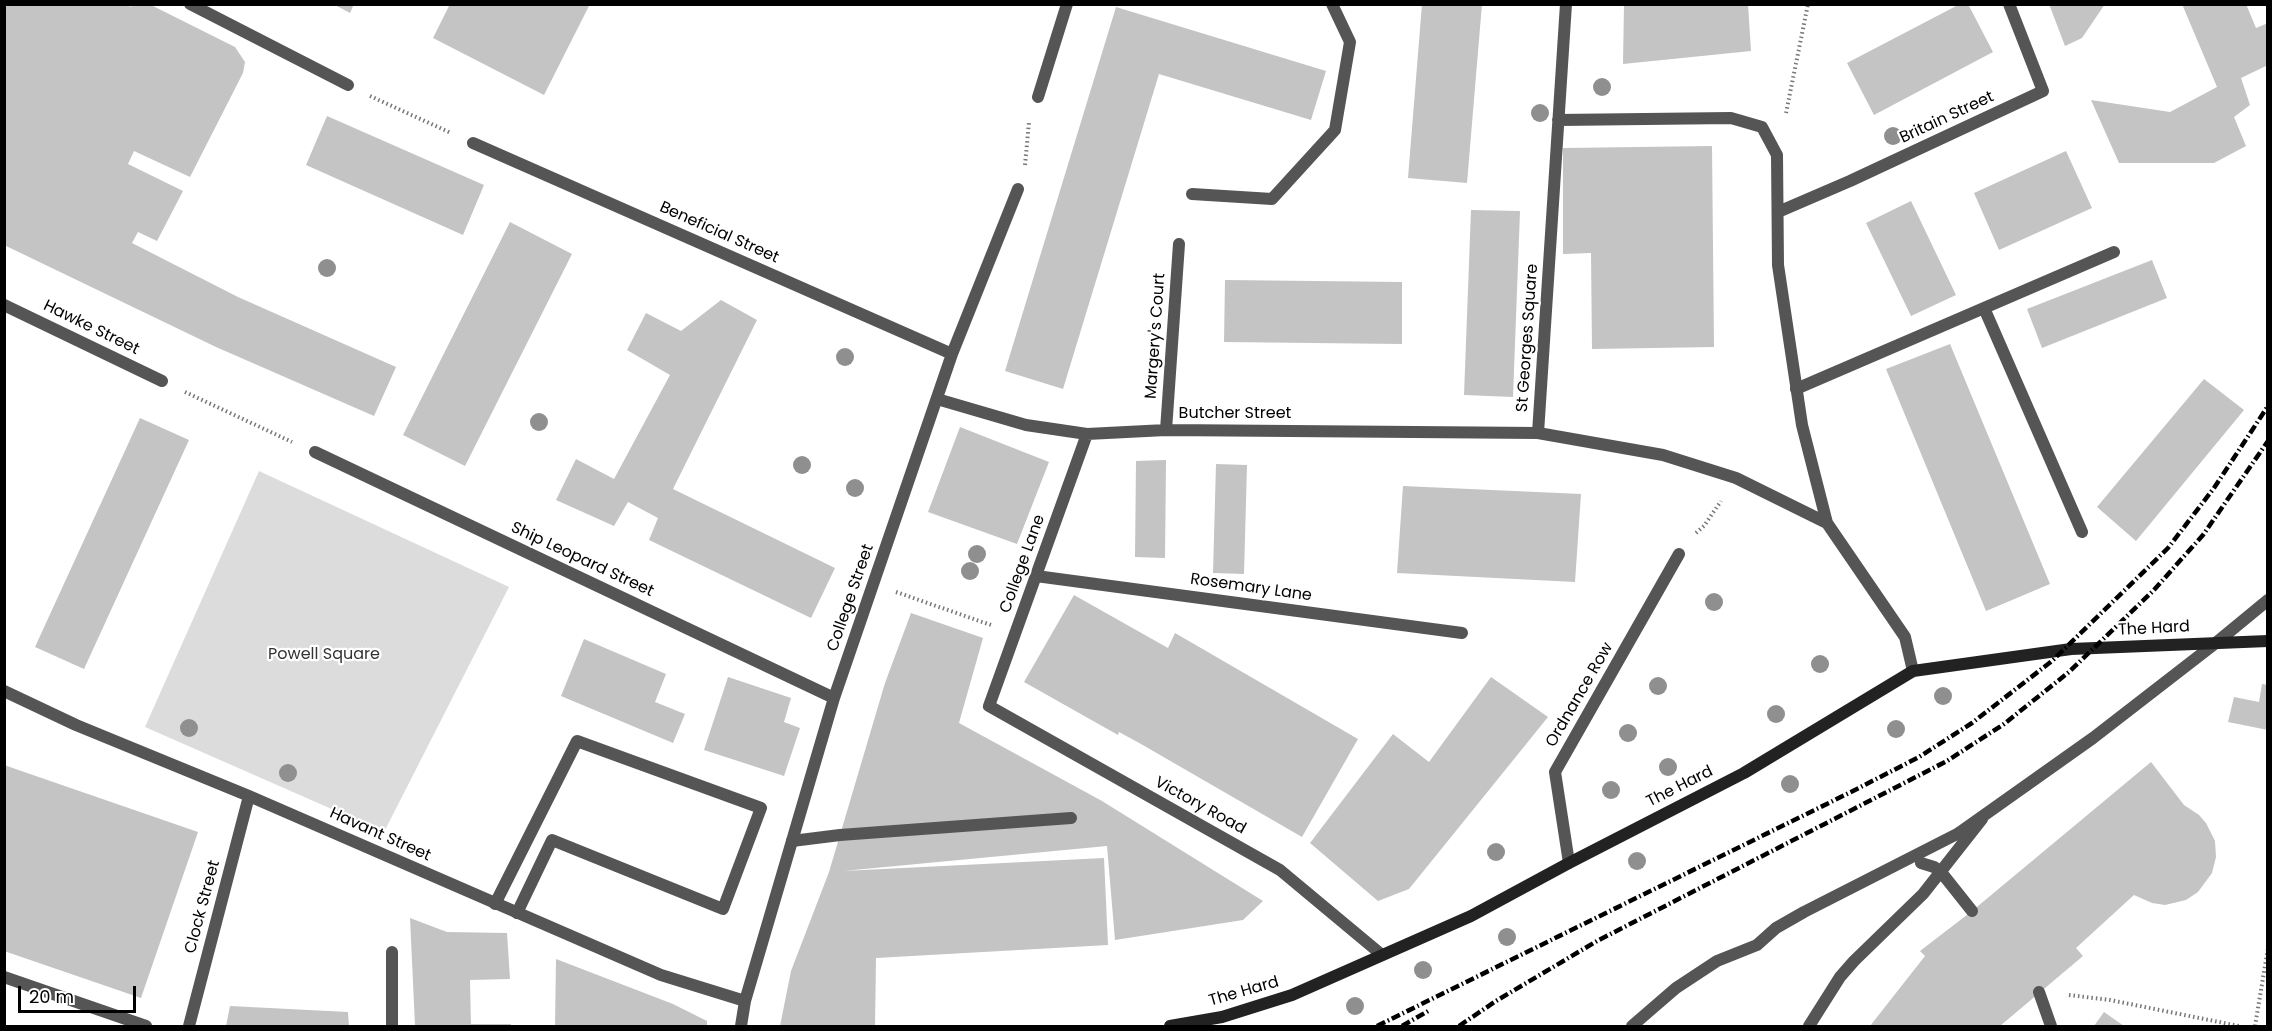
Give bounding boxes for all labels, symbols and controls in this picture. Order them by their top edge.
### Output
street label: Britain Street [1897,88,1997,148]
street label: Beneficial Street [656,198,782,268]
street label: St Georges Square [1513,263,1543,413]
street label: Margery's Court [1142,272,1170,400]
street label: Hawke Street [40,297,142,359]
street label: Butcher Street [1179,404,1291,424]
street label: College Lane [996,512,1050,616]
street label: Ship Leopard Street [508,518,656,602]
street label: College Street [824,542,878,654]
street label: Rosemary Lane [1189,570,1313,606]
street label: The Hard [2118,618,2190,640]
street label: Ordnance Row [1542,639,1618,751]
park label: Powell Square [268,645,380,665]
street label: The Hard [1644,762,1716,812]
street label: Victory Road [1151,773,1249,839]
street label: Havant Street [326,804,434,866]
street label: Clock Street [181,858,225,956]
street label: The Hard [1207,973,1281,1011]
scale bar [21,974,140,1012]
text: 20 m [29,984,74,1009]

